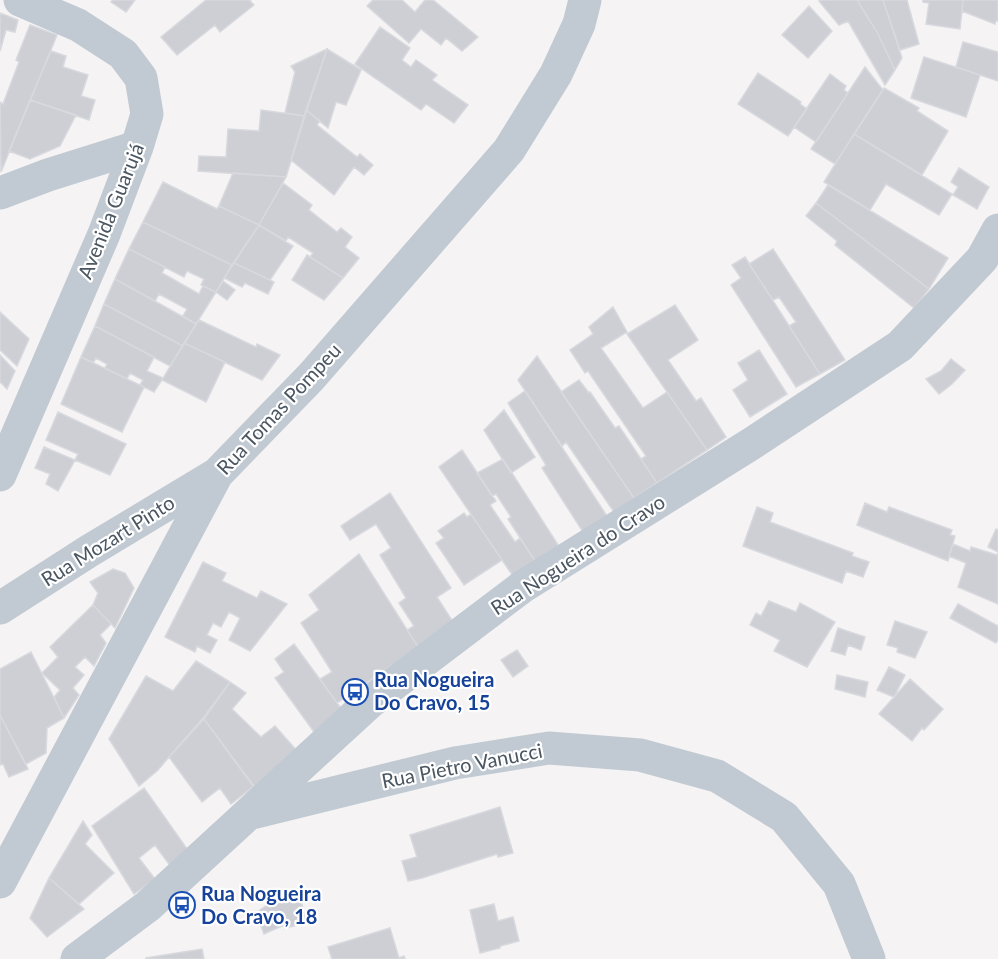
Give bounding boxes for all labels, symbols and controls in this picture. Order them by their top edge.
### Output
street label: Avenida Guarujá [72,139,148,282]
street label: Rua Tomas Pompeu [211,338,345,479]
street label: Rua Nogueira do Cravo [486,489,669,619]
street label: Rua Mozart Pinto [36,490,178,591]
place label: Rua Nogueira Do Cravo, 15 [374,667,494,714]
bus stop icon: Rua Nogueira Do Cravo, 15 [340,677,370,707]
street label: Rua Pietro Vanucci [379,738,544,792]
place label: Rua Nogueira Do Cravo, 18 [201,881,321,928]
bus stop icon: Rua Nogueira Do Cravo, 18 [167,890,197,920]

